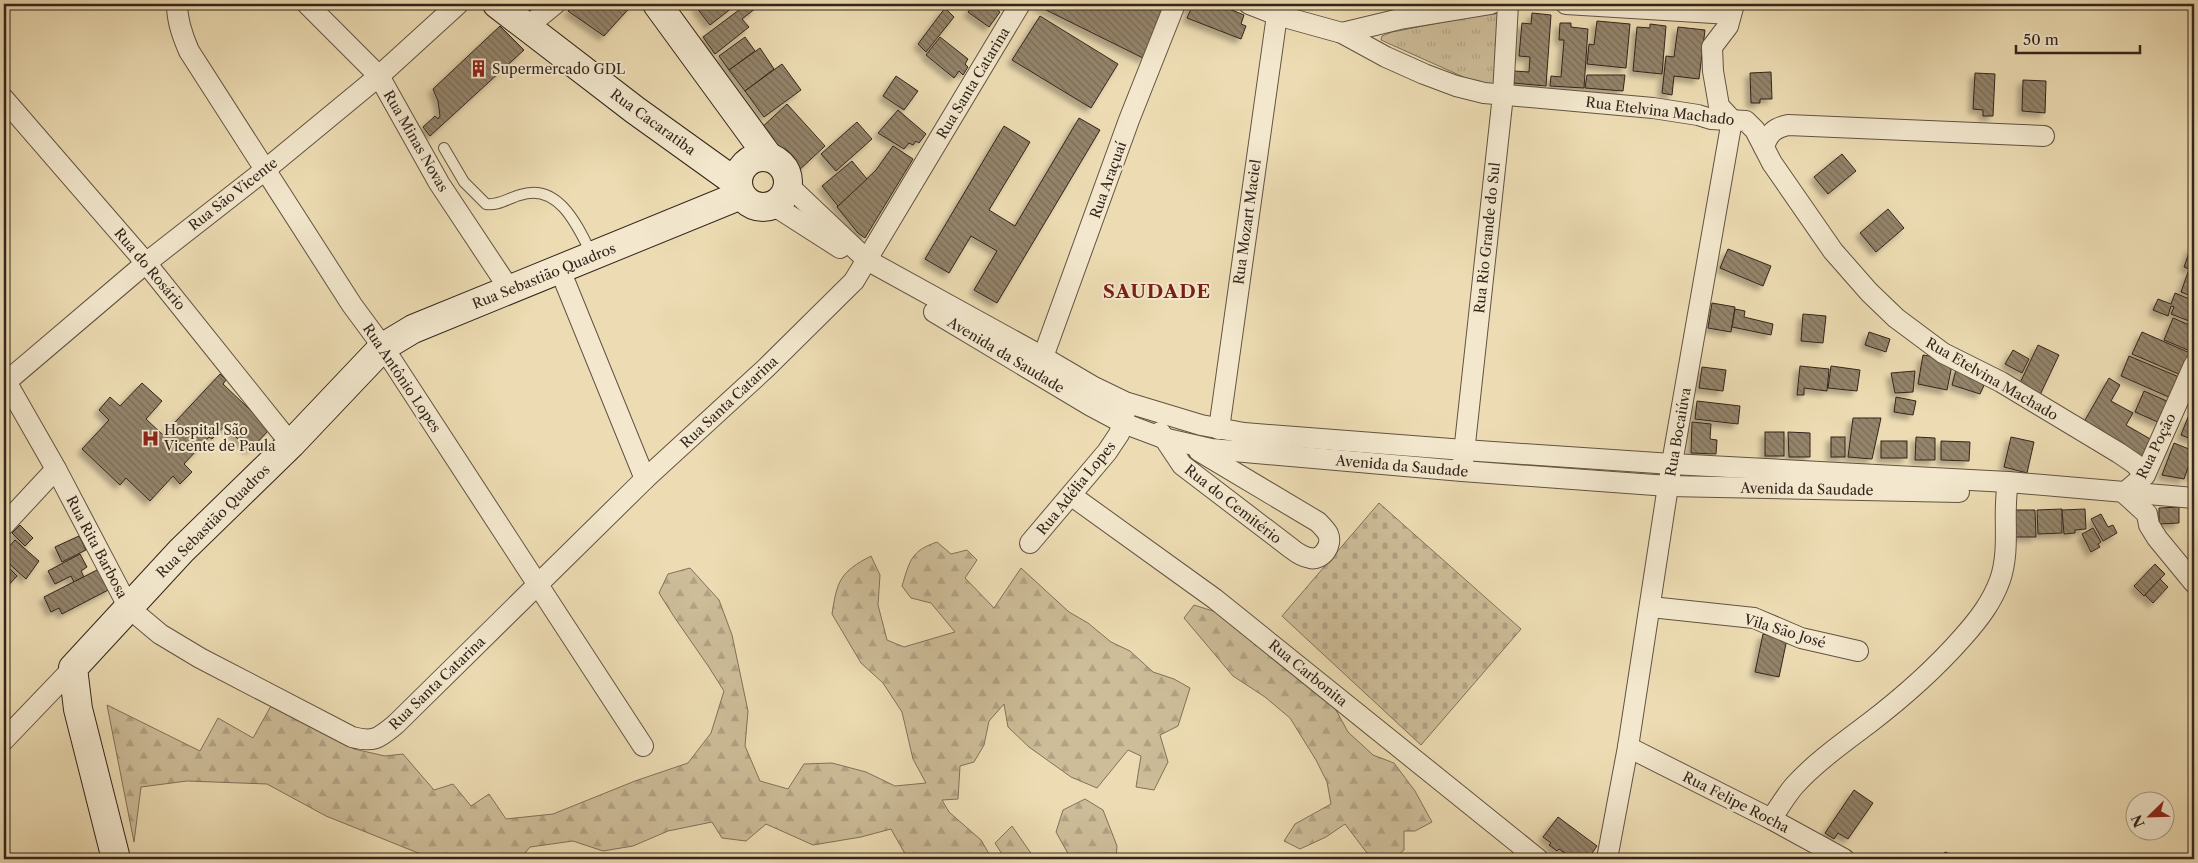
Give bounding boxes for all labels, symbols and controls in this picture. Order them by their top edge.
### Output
scale bar [2016,22,2139,54]
street label: Rua Santa Catarina [933,23,1014,142]
text: 50 m [2023,30,2059,49]
building icon: Supermercado GDL [468,59,488,79]
place label: Supermercado GDL [492,60,625,78]
street label: Rua Cacaratiba [607,85,700,159]
street label: Rua Minas Novas [380,87,452,195]
street label: Rua Etelvina Machado [1585,93,1735,129]
street label: Rua Araçuaí [1086,139,1130,221]
street label: Rua São Vicente [185,153,281,234]
street label: Rua Mozart Maciel [1229,158,1265,286]
street label: Rua Rio Grande do Sul [1470,161,1504,315]
street label: Rua do Rosário [110,224,190,314]
street label: Rua Sebastião Quadros [470,239,618,313]
district label: SAUDADE [1103,280,1211,303]
street label: Avenida da Saudade [943,312,1068,397]
street label: Rua Antônio Lopes [359,320,445,436]
street label: Rua Etelvina Machado [1923,334,2061,424]
street label: Rua Santa Catarina [676,352,782,452]
street label: Rua Bocaiúva [1661,386,1695,478]
street label: Rua Poção [2132,410,2180,482]
place label: Hospital São Vicente de Paula [163,421,276,455]
hospital icon: Hospital São Vicente de Paula [140,428,160,448]
street label: Rua Adélia Lopes [1033,437,1119,539]
street label: Avenida da Saudade [1334,451,1469,481]
street label: Rua Sebastião Quadros [152,460,274,582]
street label: Rua do Cemitério [1181,461,1285,547]
street label: Avenida da Saudade [1739,479,1874,499]
street label: Rua Rita Barbosa [62,493,132,602]
street label: Vila São José [1741,610,1828,652]
street label: Rua Santa Catarina [385,632,489,734]
street label: Rua Carbonita [1265,636,1352,711]
street label: Rua Felipe Rocha [1680,767,1793,837]
north arrow [2126,790,2176,840]
text: N [2127,812,2149,830]

